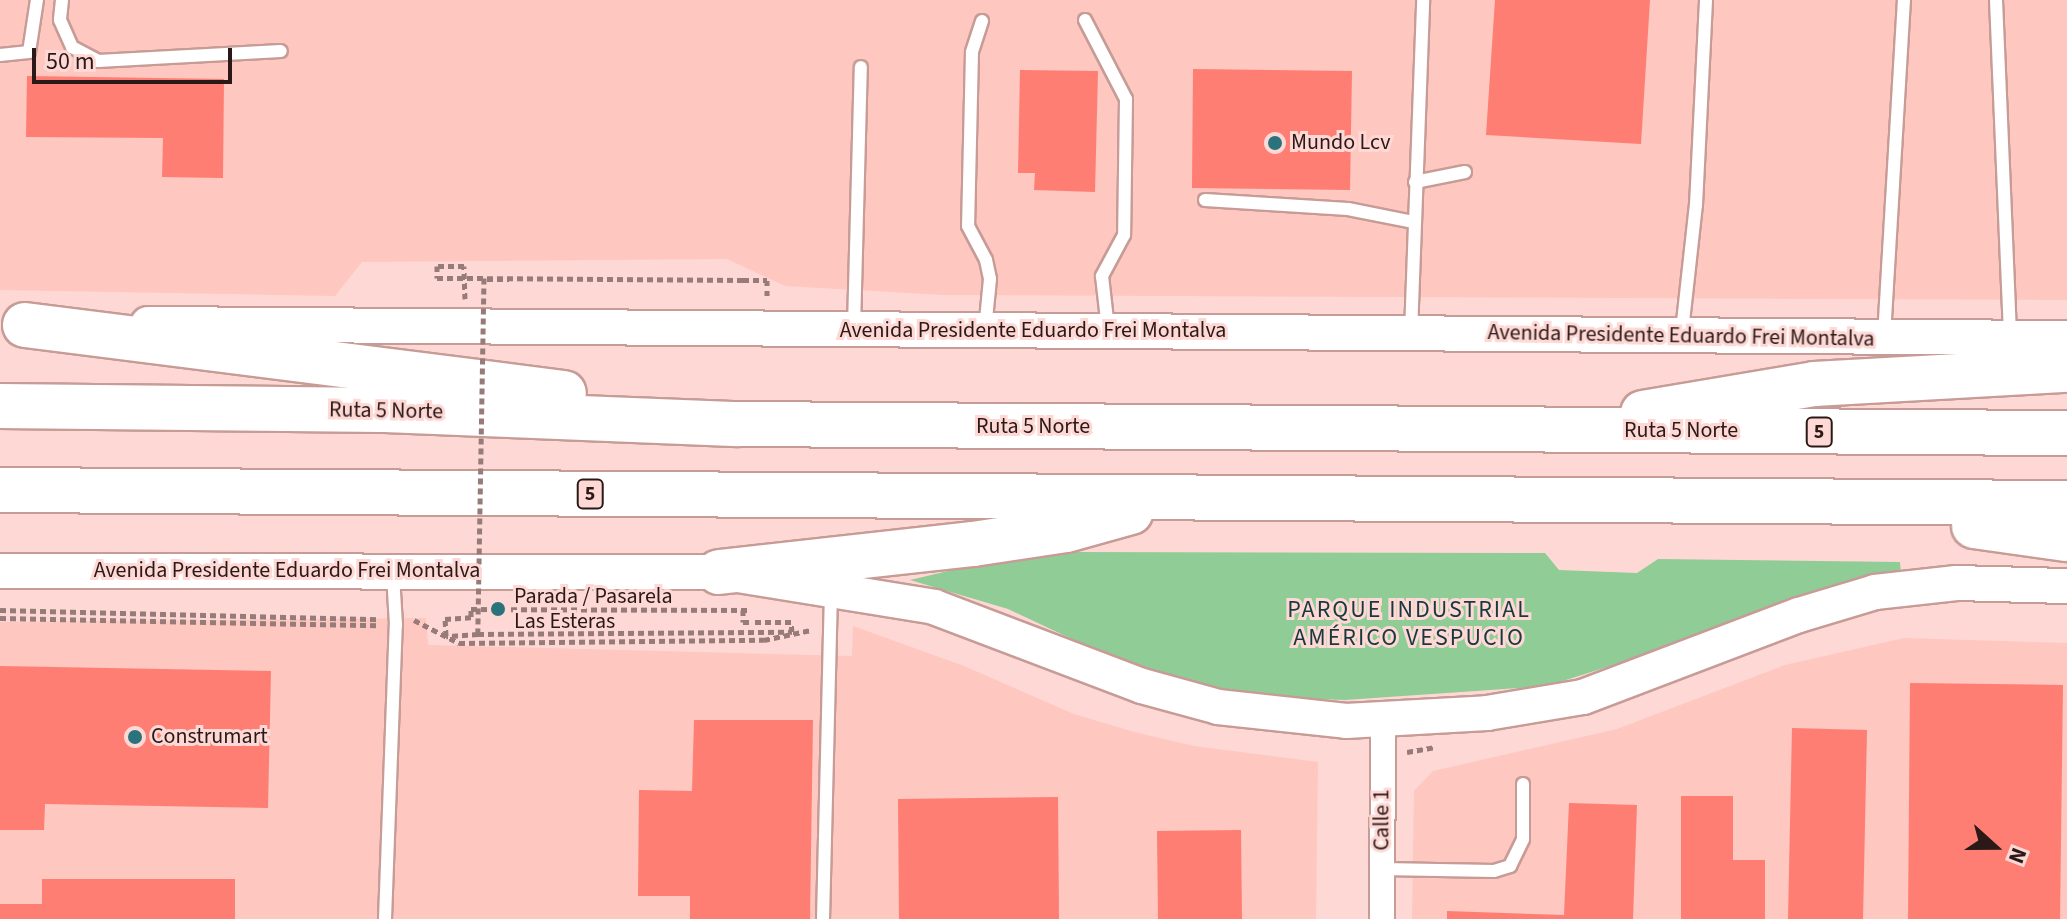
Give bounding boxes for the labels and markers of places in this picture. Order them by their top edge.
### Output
place label: Mundo Lcv [1291,130,1390,156]
marker: Mundo Lcv [1266,134,1284,152]
place label: Parada / Pasarela Las Esteras [514,583,673,634]
marker: Parada / Pasarela Las Esteras [489,600,507,618]
place label: Construmart [151,724,268,750]
marker: Construmart [126,728,144,746]

